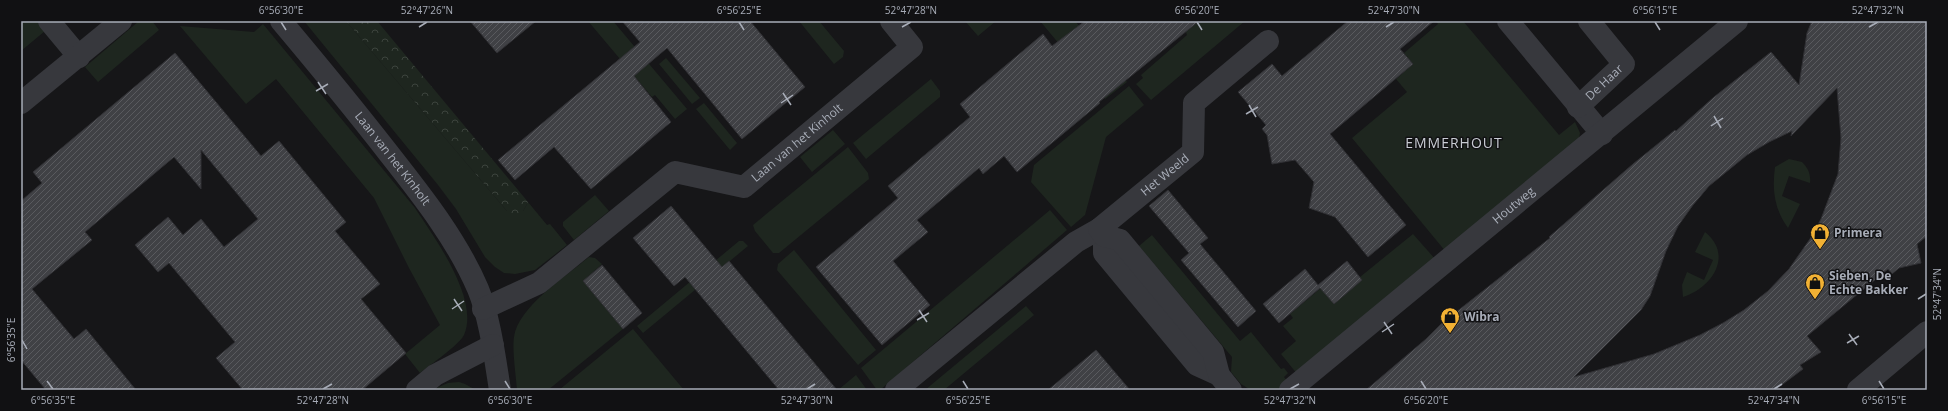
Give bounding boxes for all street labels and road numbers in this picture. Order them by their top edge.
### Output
street label: De Haar [1581,60,1627,104]
street label: Laan van het Kinholt [747,99,846,186]
street label: Laan van het Kinholt [351,108,435,208]
street label: Het Weeld [1137,150,1193,199]
street label: Houtweg [1489,182,1539,228]

